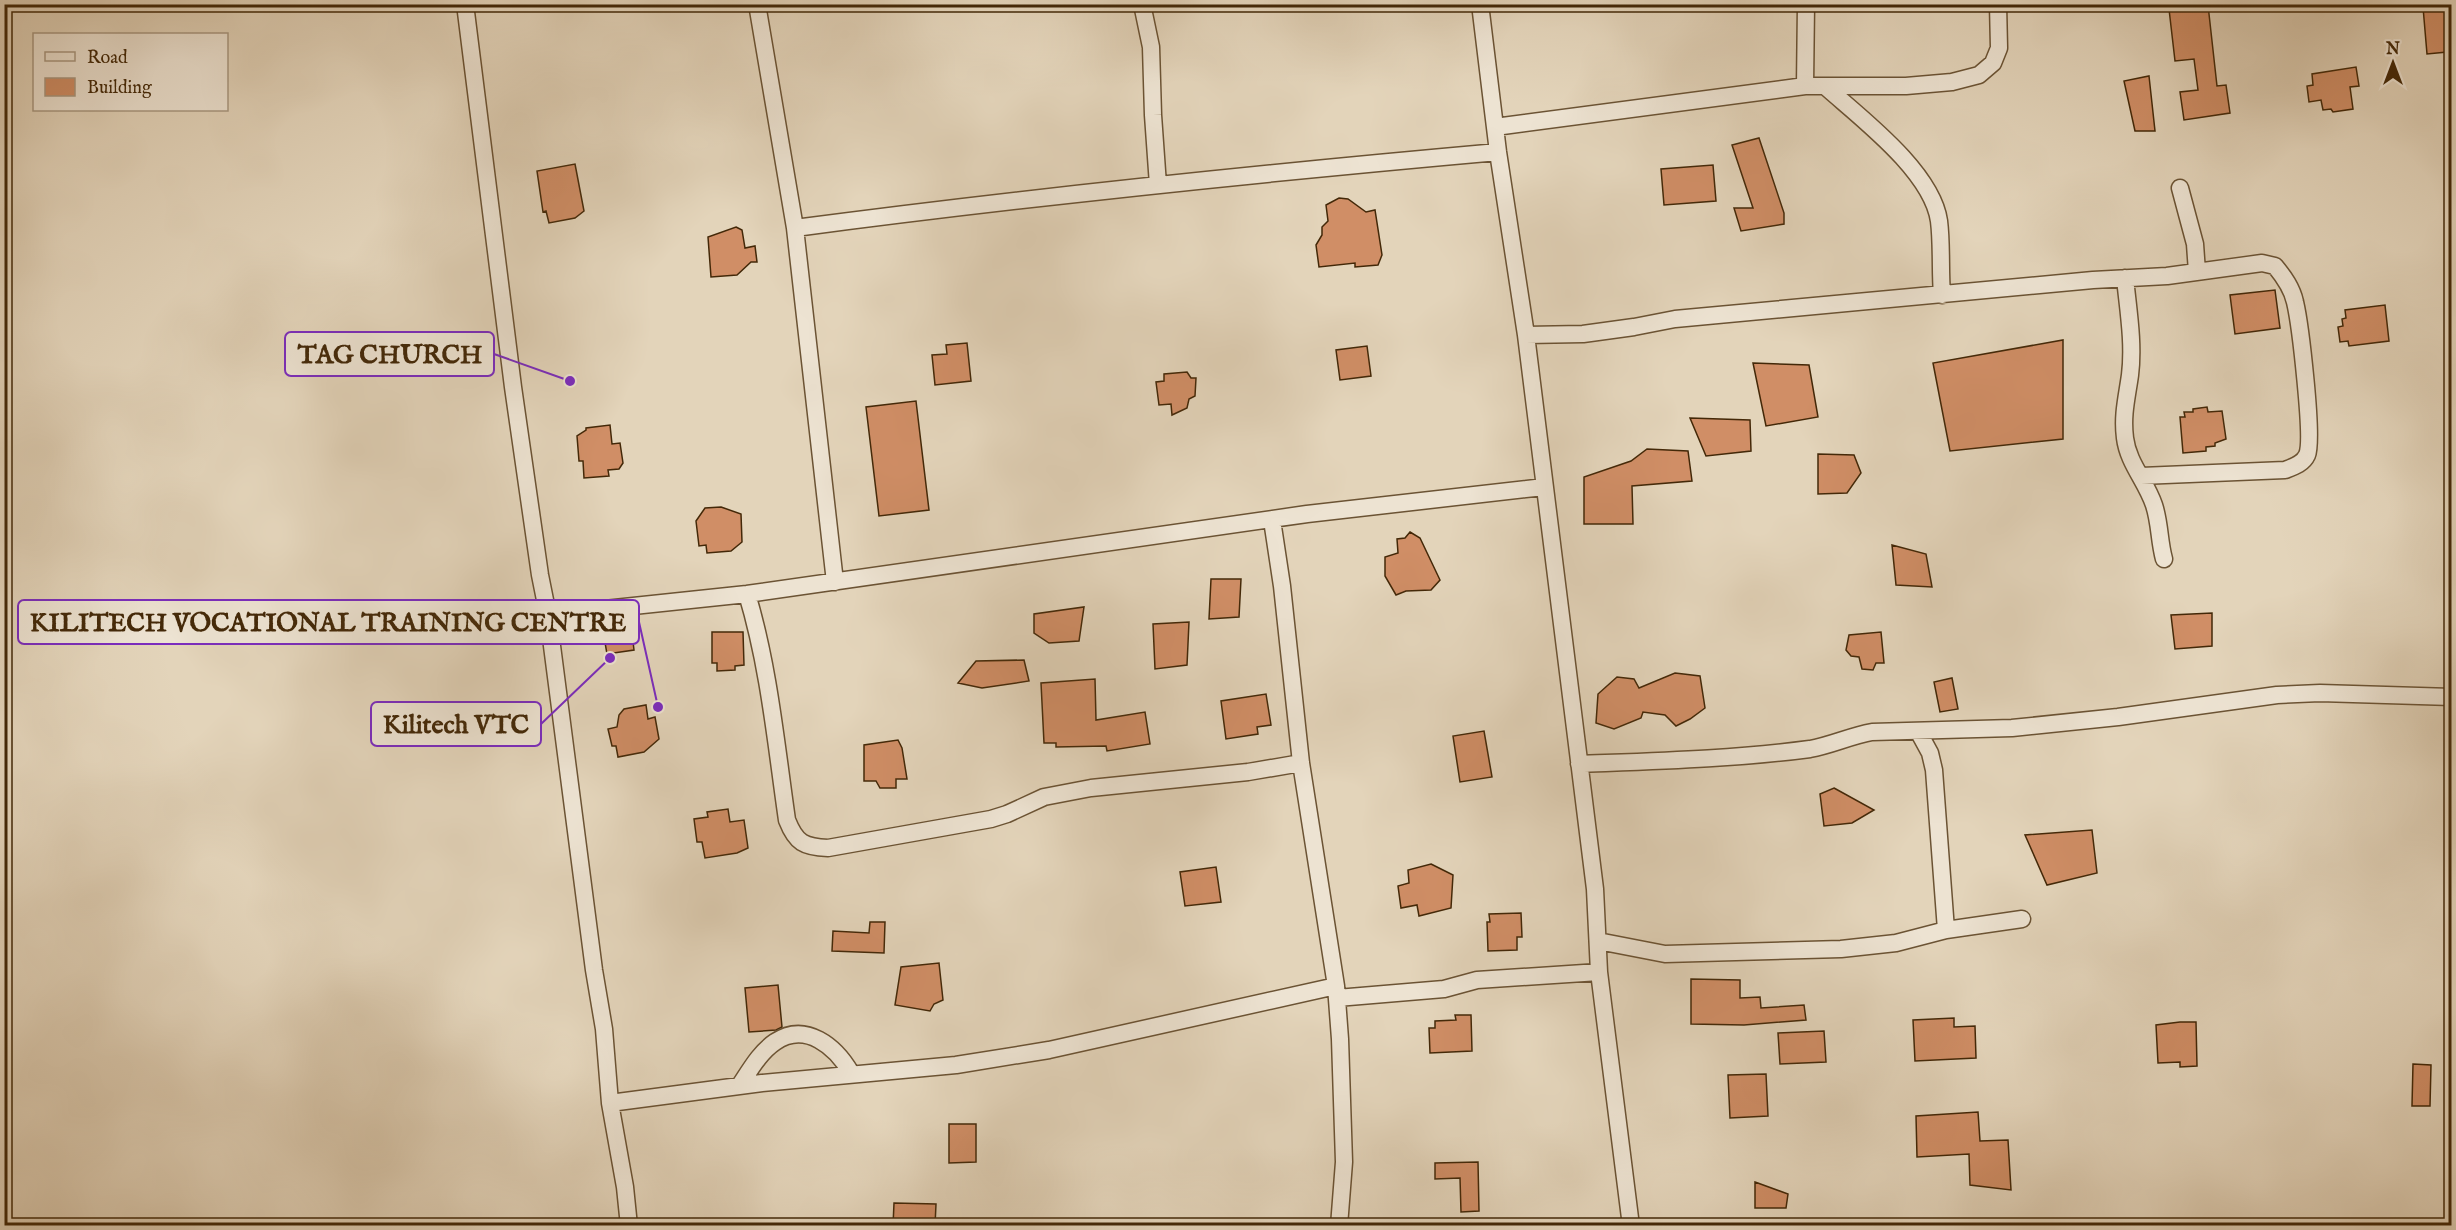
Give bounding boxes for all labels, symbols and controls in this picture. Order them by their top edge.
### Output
legend [33,33,228,111]
north arrow [2363,33,2423,93]
text: N [2385,40,2400,60]
text: Road [87,47,128,70]
text: Building [87,77,152,100]
callout: TAG CHURCH [285,332,494,376]
text: TAG CHURCH [297,339,482,372]
callout: KILITECH VOCATIONAL TRAINING CENTRE [18,600,639,644]
text: KILITECH VOCATIONAL TRAINING CENTRE [30,607,626,640]
callout: Kilitech VTC [371,702,541,746]
text: Kilitech VTC [383,709,530,742]

